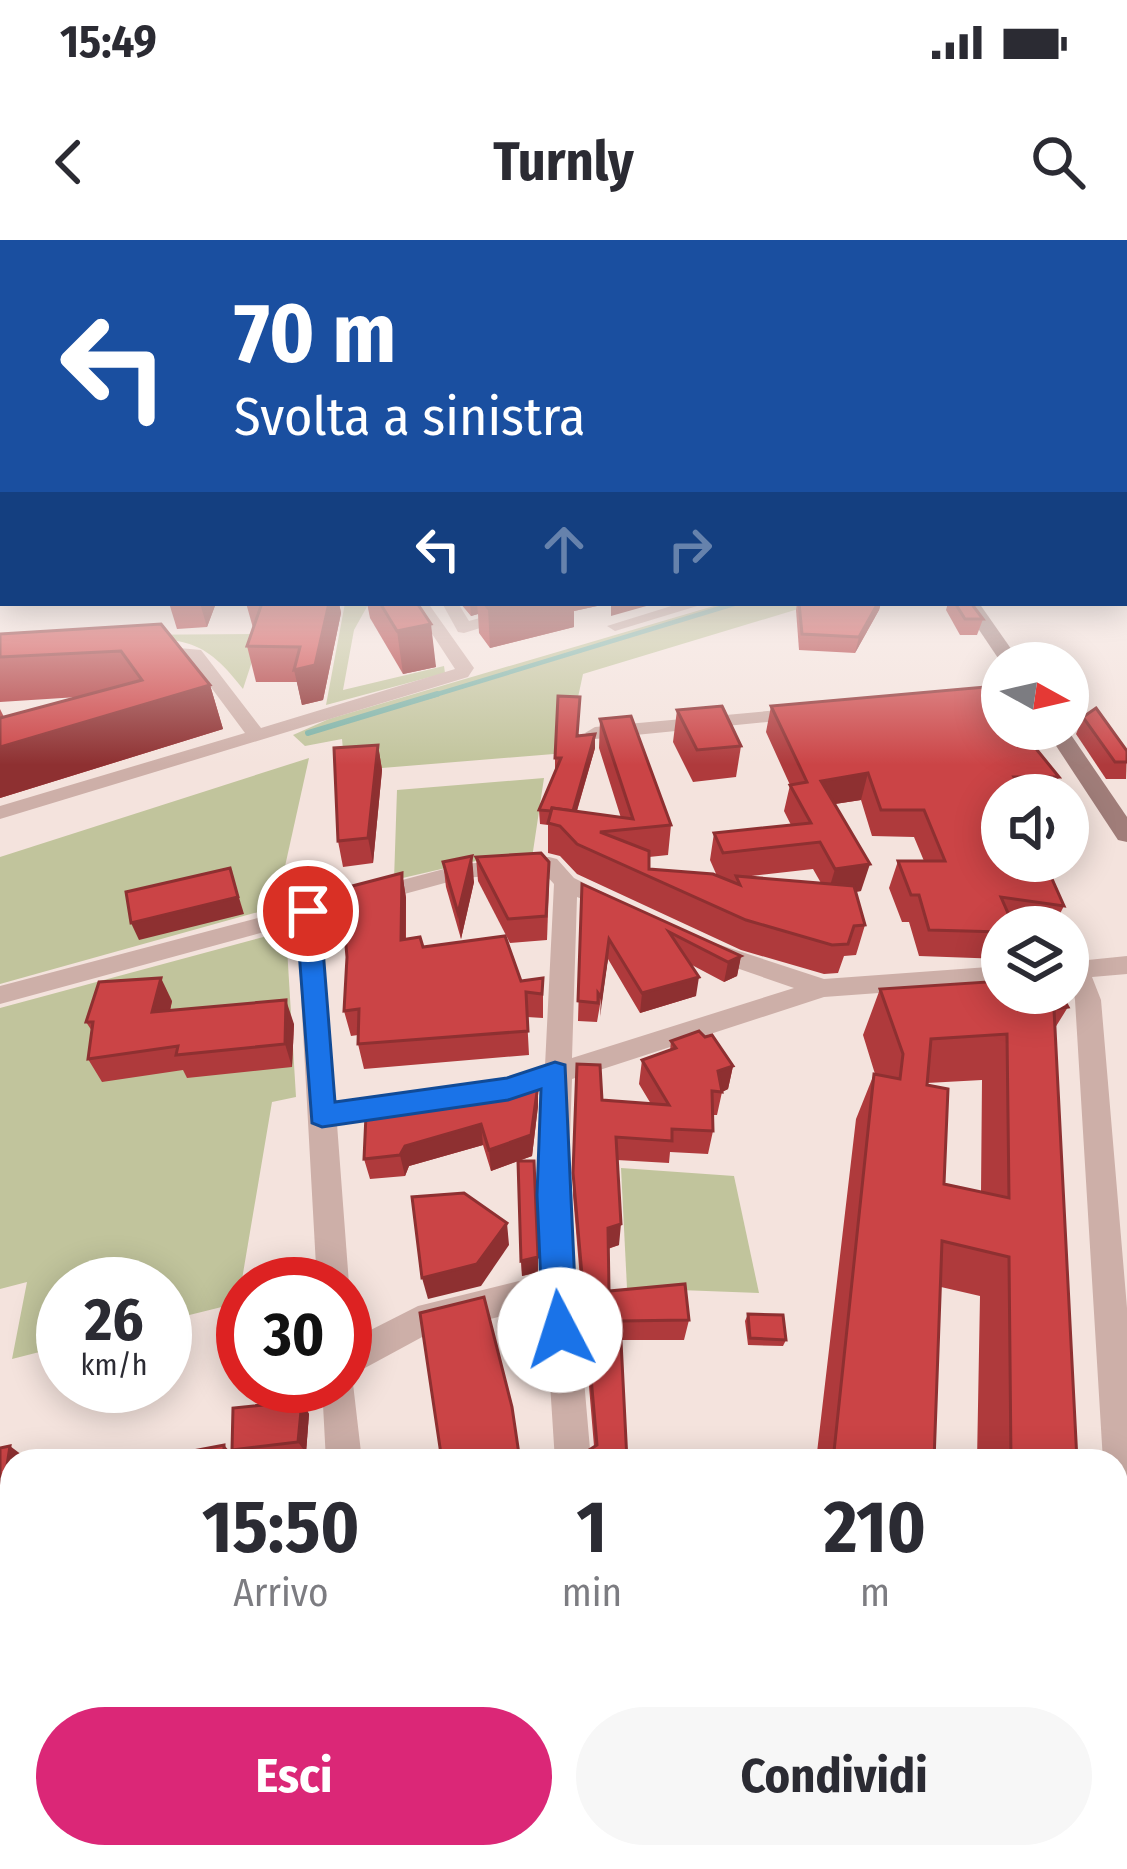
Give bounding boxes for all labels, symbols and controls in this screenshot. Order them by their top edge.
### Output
text: 15:49 [60,15,157,69]
icon: back [36,129,102,195]
icon: search [1025,129,1091,195]
text: Turnly [493,130,634,194]
text: 70 m [234,283,396,384]
icon: left [36,288,192,444]
text: Svolta a sinistra [234,385,585,449]
icon: left [405,516,471,582]
icon: ahead [531,516,597,582]
icon: right [657,516,723,582]
north arrow [981,642,1089,750]
map controls [981,642,1089,1014]
button: sound [981,774,1089,882]
pin [257,860,359,962]
icon: arrive [275,878,341,944]
button: layers [981,906,1089,1014]
speed limit sign: 30 [216,1257,372,1413]
position arrow [497,1267,623,1393]
text: 26 [84,1284,144,1356]
text: km/h [81,1347,147,1383]
text: 15:50 [202,1485,360,1571]
text: 1 [577,1485,607,1571]
text: 210 [824,1485,926,1571]
text: Arrivo [233,1570,328,1616]
text: min [562,1570,622,1616]
text: m [860,1570,890,1616]
button: Esci [36,1707,552,1845]
button: Condividi [576,1707,1092,1845]

